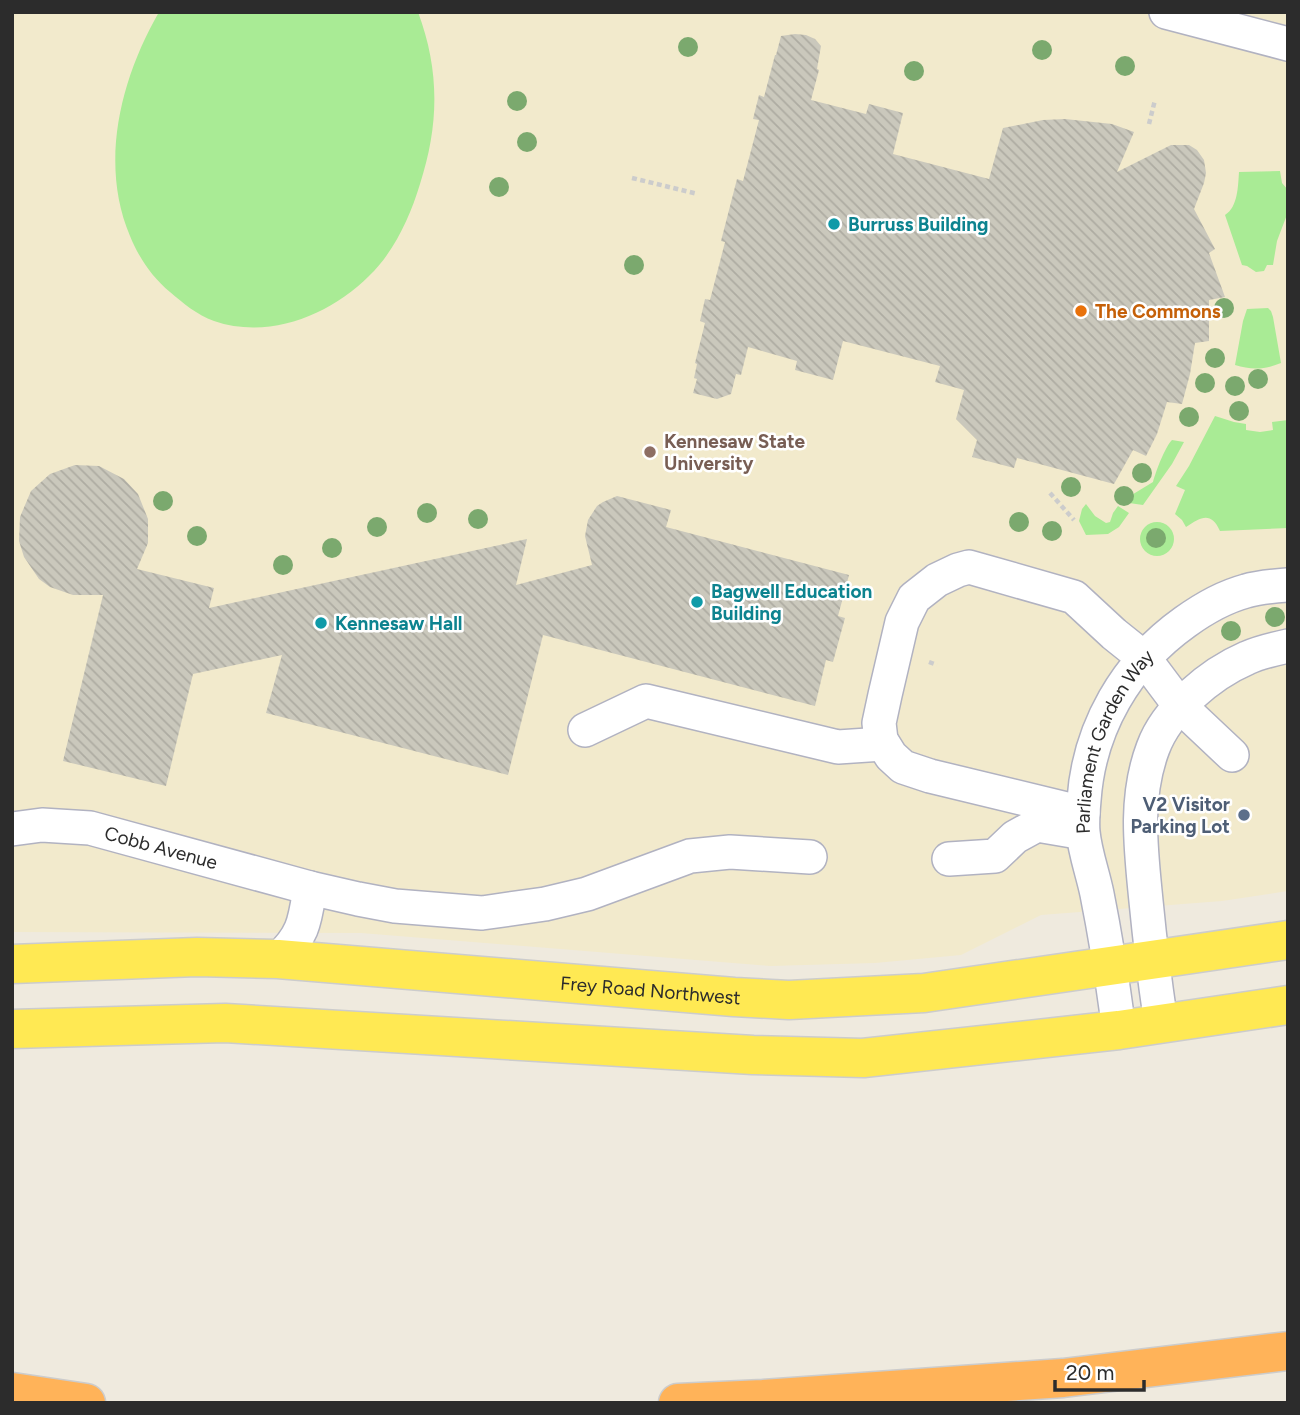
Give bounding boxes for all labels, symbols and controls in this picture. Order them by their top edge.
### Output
place label: Burruss Building [848,213,988,236]
marker: Burruss Building [826,216,842,232]
place label: The Commons [1095,300,1221,323]
marker: The Commons [1073,303,1089,319]
place label: Kennesaw State University [664,430,805,475]
marker: Kennesaw State University [642,444,658,460]
place label: Bagwell Education Building [711,580,872,625]
marker: Bagwell Education Building [689,594,705,610]
place label: Kennesaw Hall [335,612,463,635]
marker: Kennesaw Hall [313,615,329,631]
street label: Parliament Garden Way [1071,644,1158,835]
place label: V2 Visitor Parking Lot [1131,793,1230,838]
marker: V2 Visitor Parking Lot [1236,807,1252,823]
street label: Cobb Avenue [102,821,220,874]
street label: Frey Road Northwest [559,971,741,1009]
scale bar [1055,1348,1144,1392]
text: 20 m [1066,1360,1114,1385]

